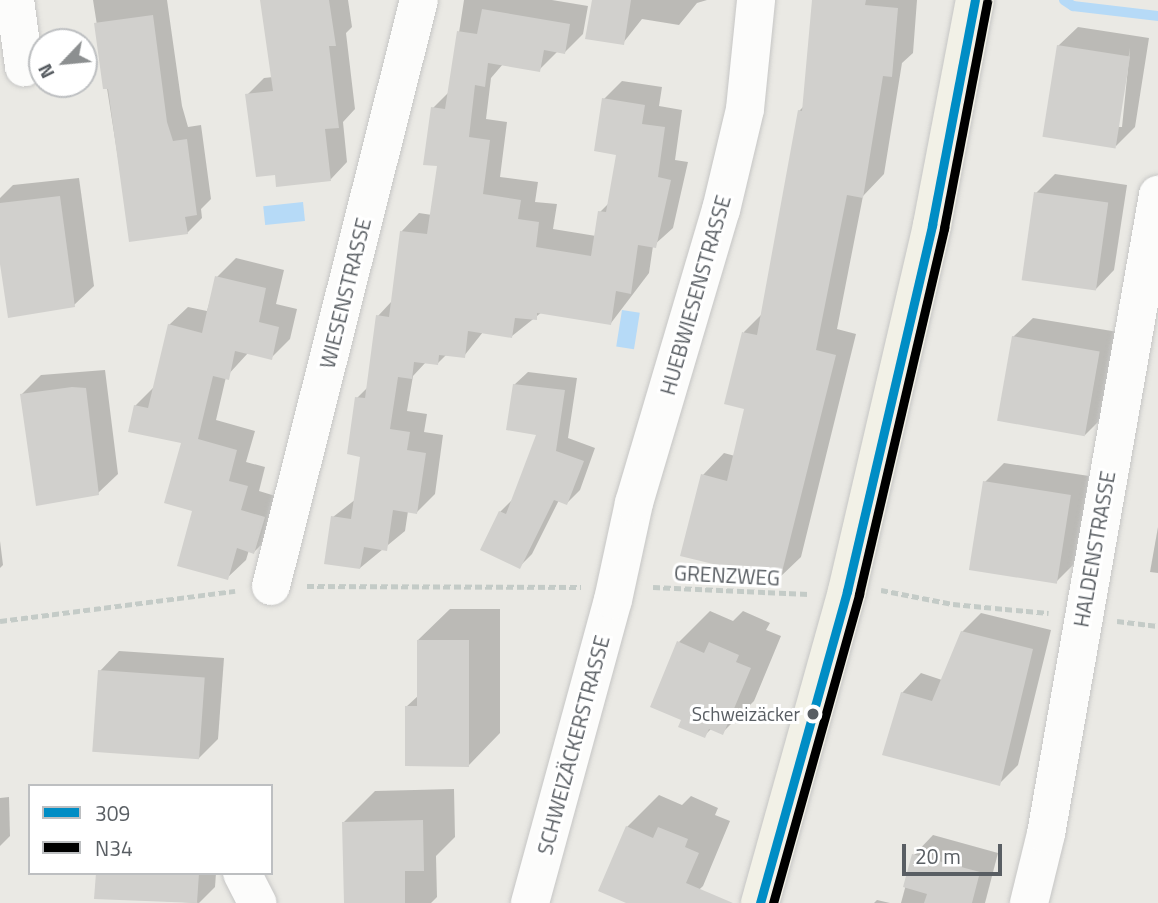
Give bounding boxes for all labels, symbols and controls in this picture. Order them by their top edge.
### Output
north arrow [28,28,98,98]
text: N [30,59,61,84]
street label: HUEBWIESENSTRASSE [654,192,736,398]
street label: WIESENSTRASSE [314,215,376,371]
street label: HALDENSTRASSE [1068,469,1120,629]
street label: GRENZWEG [673,560,781,590]
street label: SCHWEIZÄCKERSTRASSE [532,633,614,857]
place label: Schweizäcker [692,703,800,725]
marker: Schweizäcker [806,707,820,721]
legend [28,784,273,875]
text: 309 [95,797,130,829]
scale bar [906,830,1006,874]
text: N34 [95,832,133,864]
text: 20 m [915,840,961,872]

